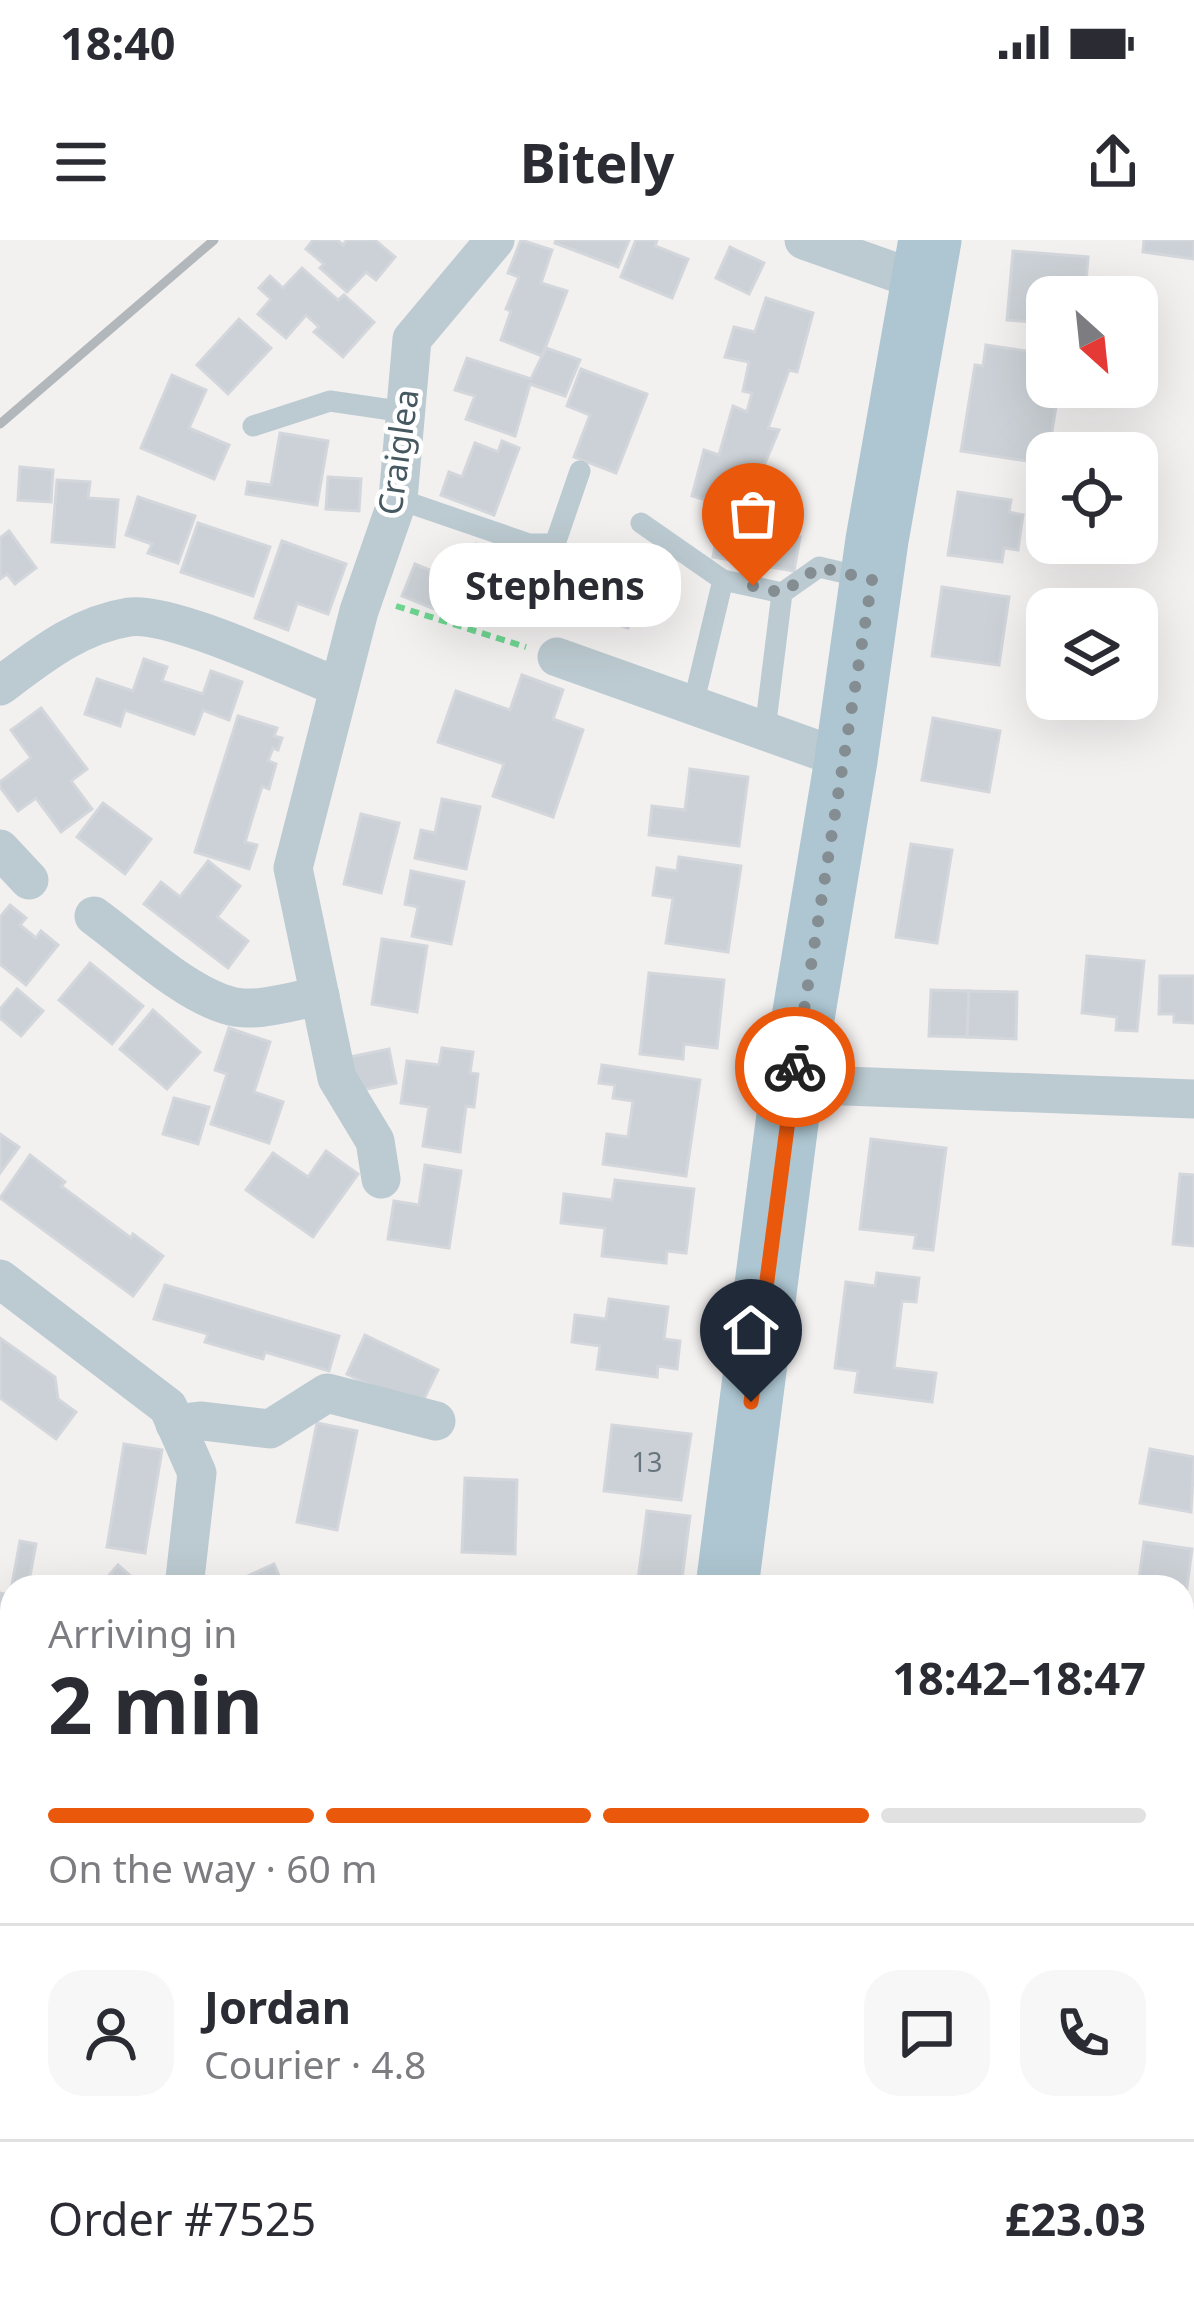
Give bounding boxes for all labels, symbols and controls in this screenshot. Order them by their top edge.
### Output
text: 18:40 [60,12,176,73]
text: Bitely [520,125,674,199]
icon: menu [48,129,114,195]
icon: share [1080,129,1146,195]
north arrow [1026,276,1158,408]
map controls [1026,276,1158,720]
street label: Craiglea [366,386,429,518]
button: locate [1026,432,1158,564]
pin [702,463,804,586]
icon: bag [720,481,786,547]
callout: Stephens [429,544,681,628]
text: Stephens [465,558,645,611]
button: layers [1026,588,1158,720]
courier [735,1007,855,1127]
icon: bike [762,1034,828,1100]
pin [700,1279,802,1402]
icon: home [718,1297,784,1363]
house number: 13 [632,1443,662,1480]
text: Arriving in [48,1606,237,1659]
text: 18:42–18:47 [892,1647,1146,1708]
text: 2 min [48,1651,263,1757]
text: On the way · 60 m [48,1841,377,1894]
button: person [48,1970,174,2096]
button: chat [864,1970,990,2096]
button: phone [1020,1970,1146,2096]
text: Jordan [204,1976,351,2037]
text: Courier · 4.8 [204,2037,426,2090]
text: Order #7525 [48,2188,316,2249]
text: £23.03 [1005,2188,1146,2249]

